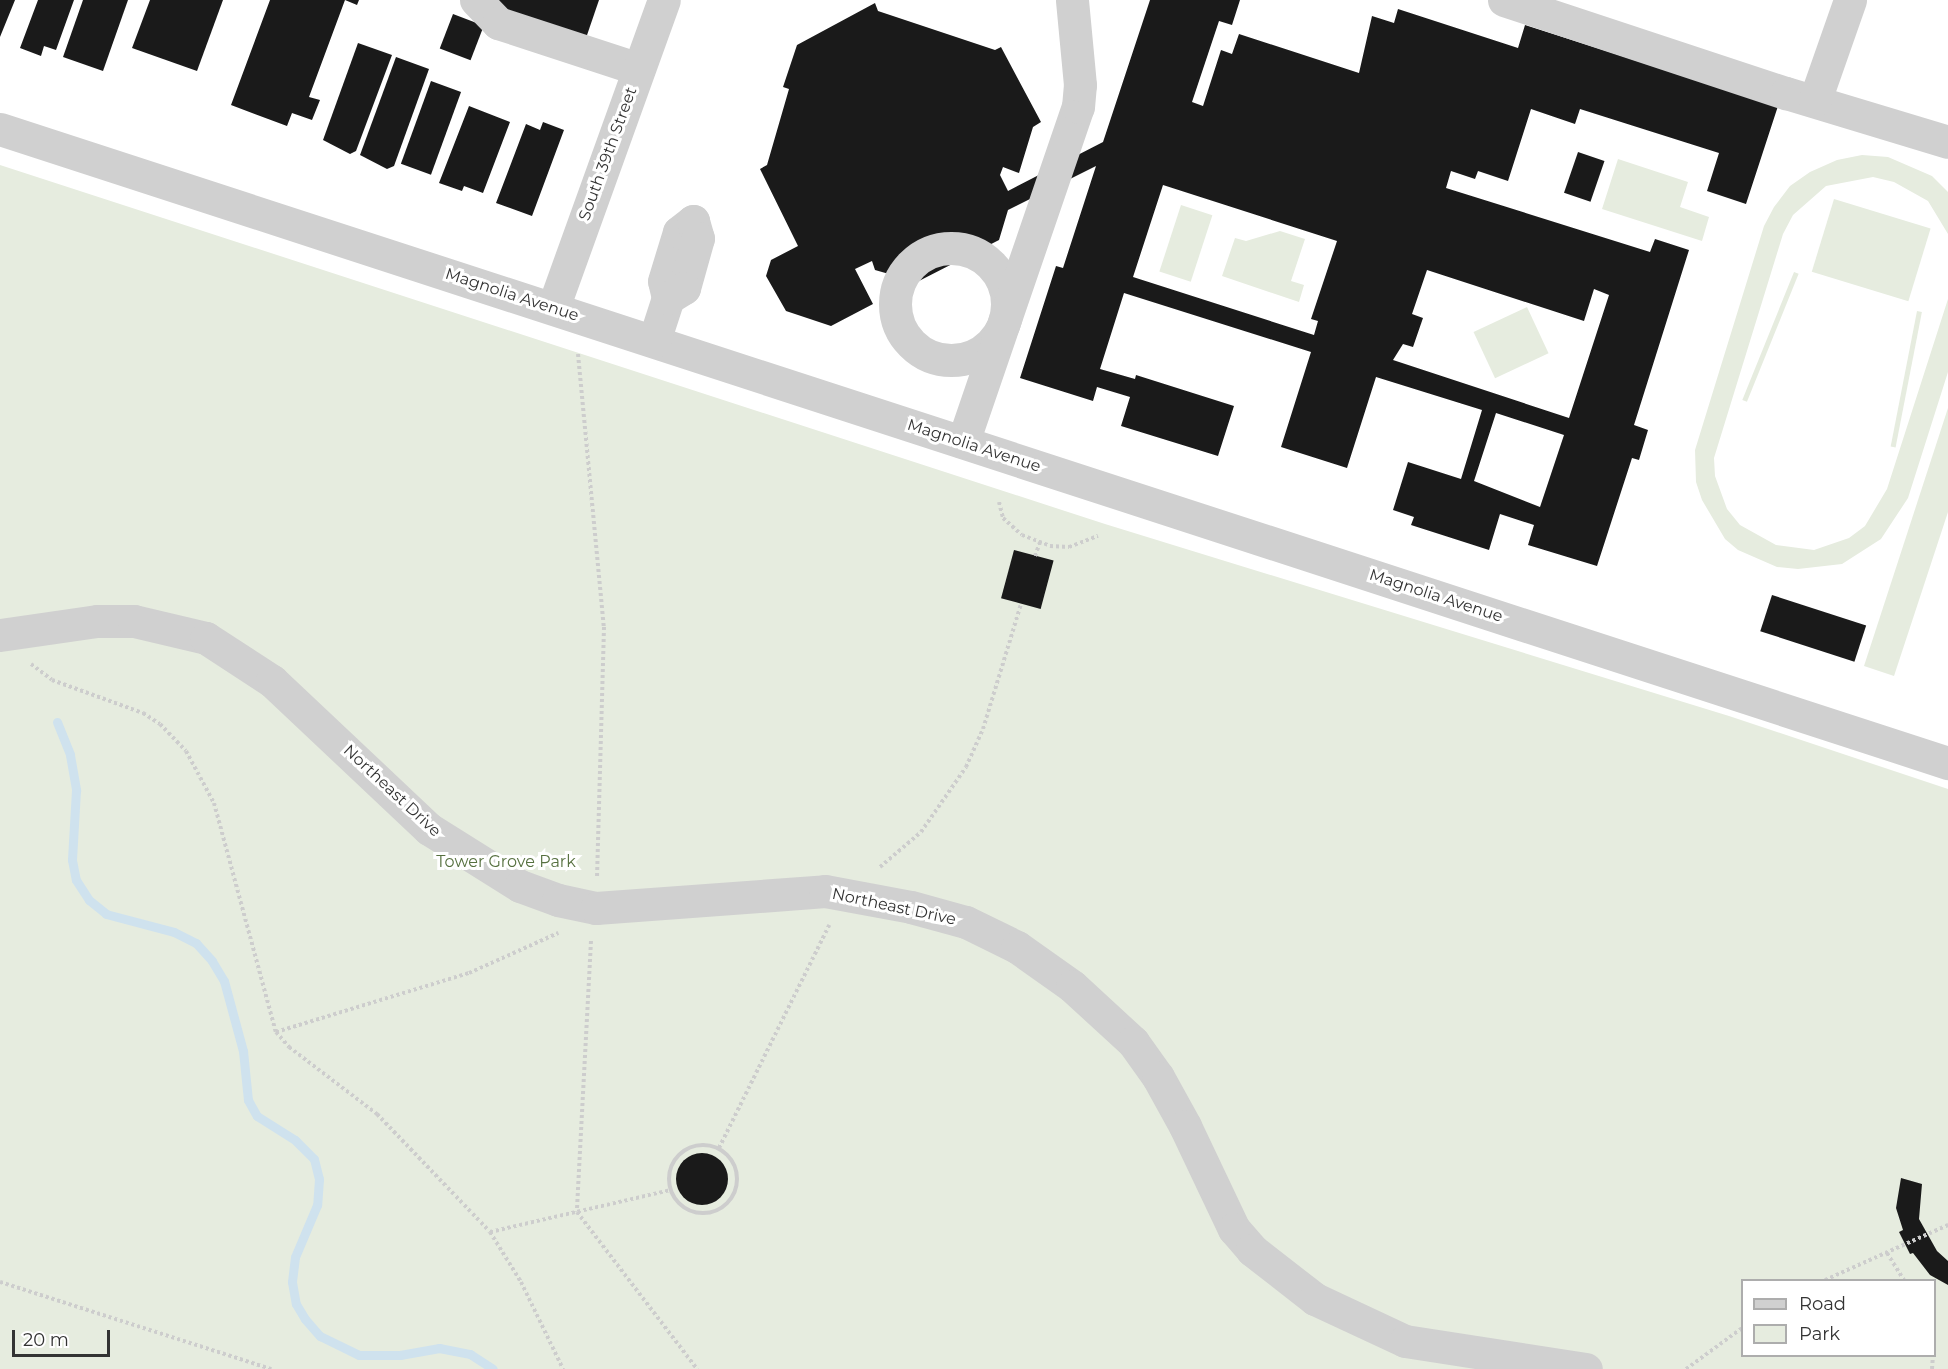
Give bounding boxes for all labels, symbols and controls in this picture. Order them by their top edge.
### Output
street label: South 39th Street [575,85,641,223]
street label: Magnolia Avenue [443,264,581,326]
street label: Magnolia Avenue [905,415,1043,477]
street label: Magnolia Avenue [1367,565,1505,627]
street label: Northeast Drive [339,741,445,841]
park label: Tower Grove Park [436,852,576,872]
street label: Northeast Drive [830,884,958,930]
legend [1741,1279,1936,1357]
text: Road [1799,1293,1846,1315]
scale bar [15,1318,112,1356]
text: Park [1799,1323,1840,1345]
text: 20 m [23,1329,69,1351]

